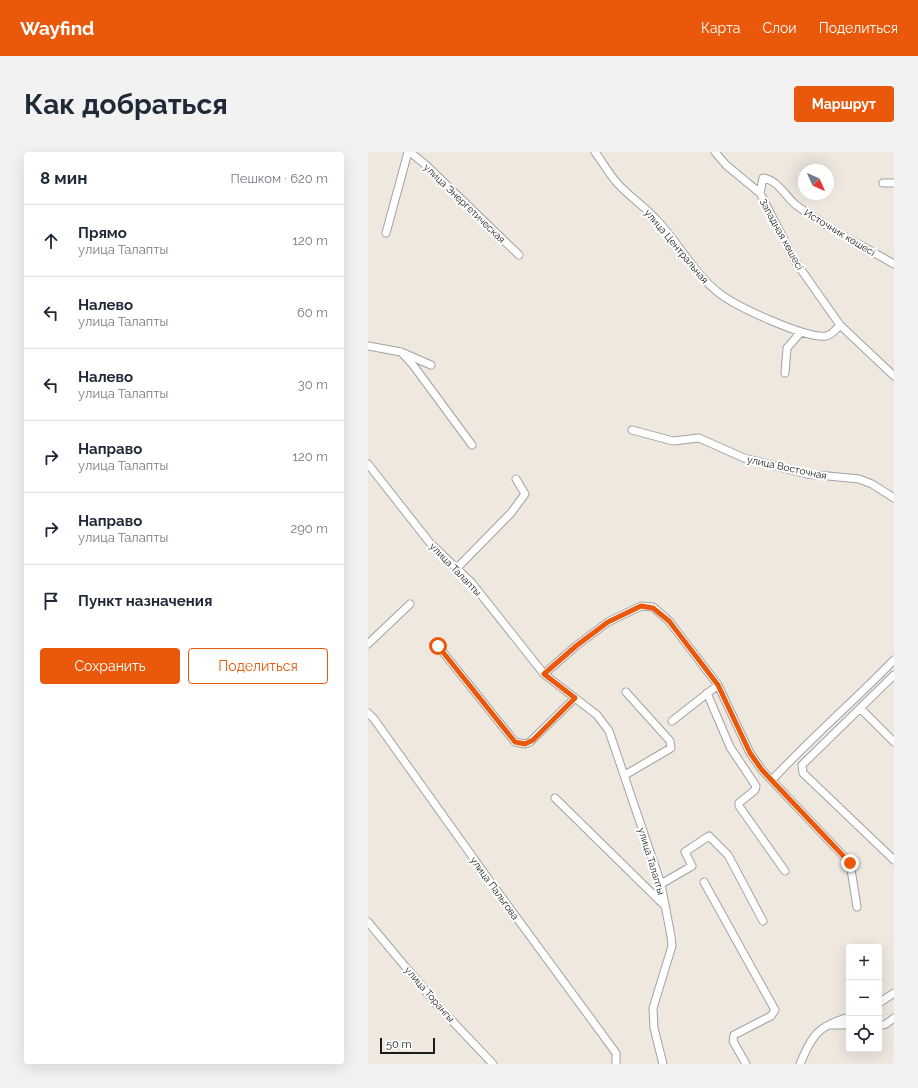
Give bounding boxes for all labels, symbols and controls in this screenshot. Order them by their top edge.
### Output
text: Wayfind [20,17,94,39]
text: Карта [701,20,740,36]
text: Слои [762,20,797,36]
text: Поделиться [819,20,898,36]
button: Маршрут [794,86,894,122]
text: Как добраться [24,88,228,121]
street label: улица Энергетическая [422,162,508,245]
north arrow [798,164,834,200]
text: 8 мин [40,168,87,188]
text: Пешком · 620 m [231,171,328,186]
street label: Западная көшесі [758,197,806,272]
street label: улица Центральная [642,207,711,286]
street label: Источник көшесі [802,207,877,258]
text: Прямо [78,224,127,242]
icon: ahead [40,230,62,252]
text: 120 m [292,233,328,248]
text: улица Талапты [78,242,168,257]
text: Налево [78,296,133,314]
icon: left [40,302,62,324]
text: 60 m [297,305,328,320]
text: улица Талапты [78,314,168,329]
text: Налево [78,368,133,386]
icon: left [40,374,62,396]
text: 30 m [298,377,328,392]
text: улица Талапты [78,386,168,401]
text: Направо [78,440,142,458]
icon: right [40,446,62,468]
text: 120 m [292,449,328,464]
street label: улица Восточная [746,454,828,481]
text: улица Талапты [78,458,168,473]
text: Направо [78,512,142,530]
icon: right [40,518,62,540]
text: 290 m [290,521,328,536]
text: улица Талапты [78,530,168,545]
street label: улица Талапты [428,541,484,598]
icon: arrive [40,590,62,612]
text: Пункт назначения [78,592,212,610]
route start [429,637,447,655]
button: Сохранить [40,648,180,684]
button: Поделиться [188,648,328,684]
street label: улица Талапты [636,826,667,896]
route end [841,854,859,872]
street label: улица Пальгова [468,855,521,922]
map controls [846,944,882,1052]
button: + [846,944,882,980]
street label: улица Торангы [403,964,457,1024]
button: − [846,980,882,1016]
button: locate [846,1016,882,1052]
scale bar [380,1036,435,1055]
text: 50 m [386,1038,412,1051]

